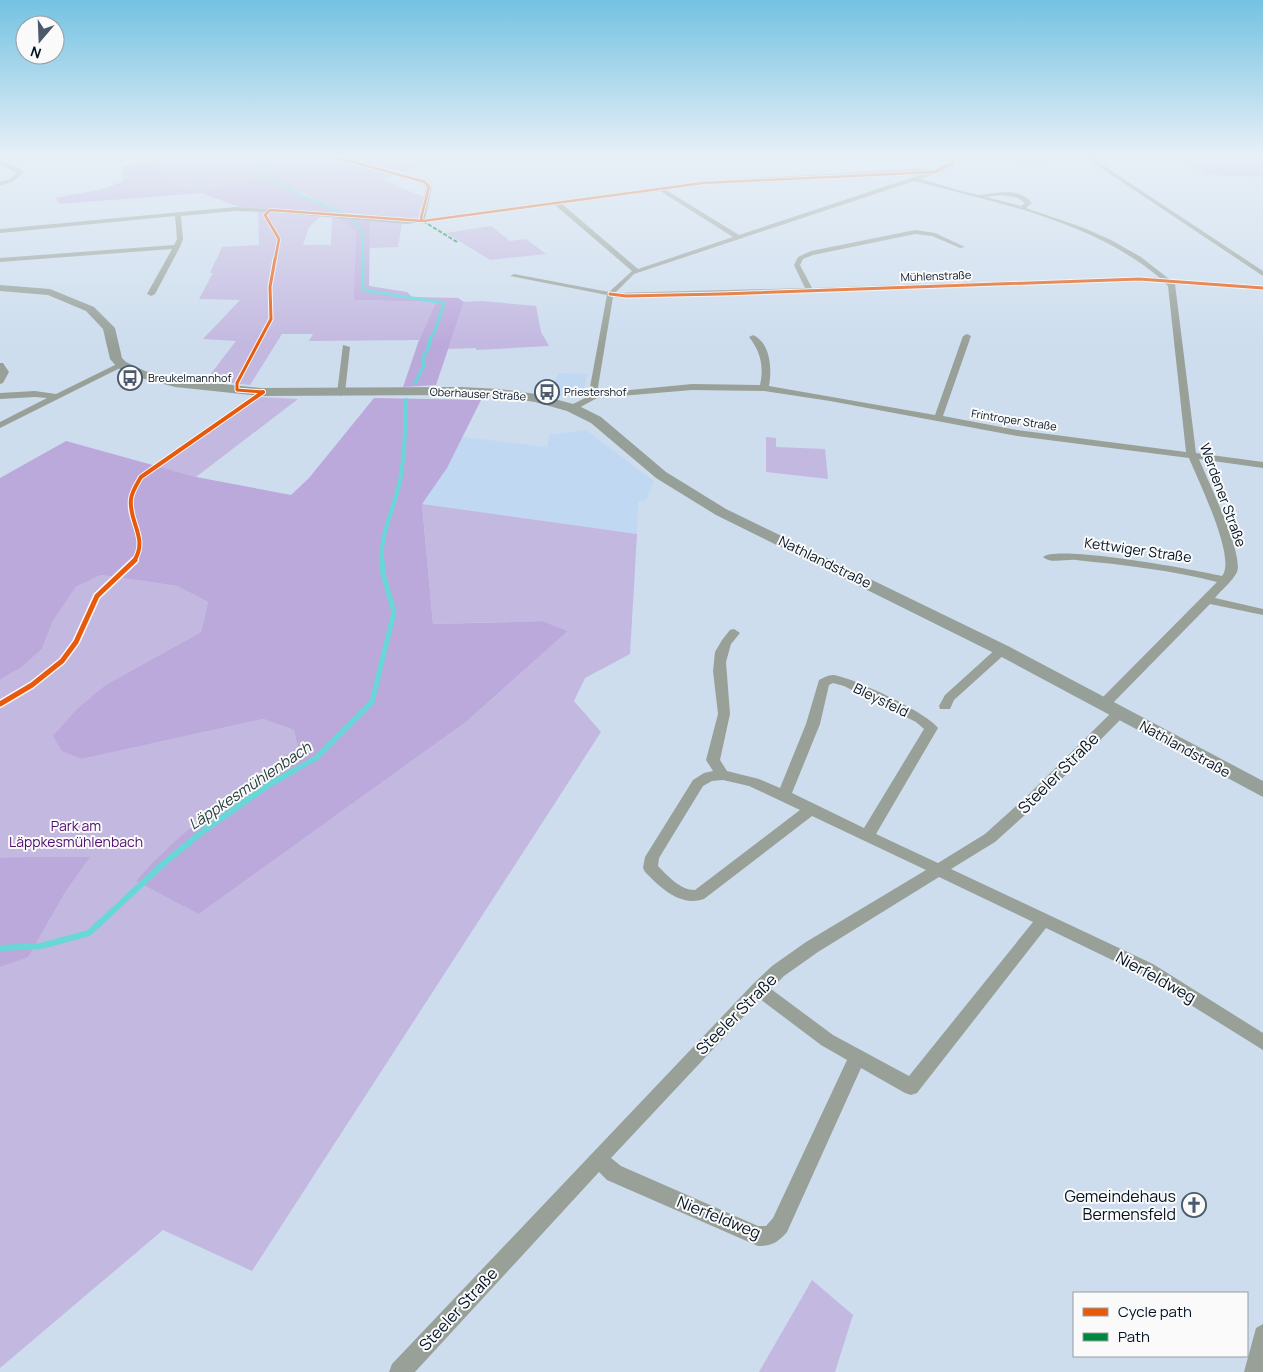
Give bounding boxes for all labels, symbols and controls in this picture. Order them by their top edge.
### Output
north arrow [15,15,65,65]
text: N [28,42,43,63]
street label: Mühlenstraße [900,267,972,284]
bus stop icon: Breukelmannhof [117,365,143,391]
place label: Breukelmannhof [148,370,231,385]
bus stop icon: Priestershof [534,379,560,405]
street label: Oberhauser Straße [429,383,527,404]
place label: Priestershof [564,384,627,399]
street label: Frintroper Straße [970,405,1059,434]
street label: Werdener Straße [1196,440,1251,549]
street label: Nathlandstraße [776,531,875,592]
street label: Kettwiger Straße [1083,533,1193,566]
street label: Bleysfeld [851,678,912,721]
street label: Nathlandstraße [1136,716,1234,781]
street label: Steeler Straße [1013,728,1103,818]
water label: Läppkesmühlenbach [184,736,316,834]
park label: Park am Läppkesmühlenbach [9,816,143,851]
street label: Nierfeldweg [1112,946,1200,1008]
street label: Steeler Straße [691,969,781,1059]
place label: Gemeindehaus Bermensfeld [1064,1185,1176,1225]
street label: Nierfeldweg [674,1190,764,1244]
church icon: Gemeindehaus Bermensfeld [1181,1192,1207,1218]
street label: Steeler Straße [414,1263,502,1355]
legend [1073,1292,1248,1357]
text: Cycle path [1118,1301,1192,1322]
text: Path [1118,1326,1150,1347]

